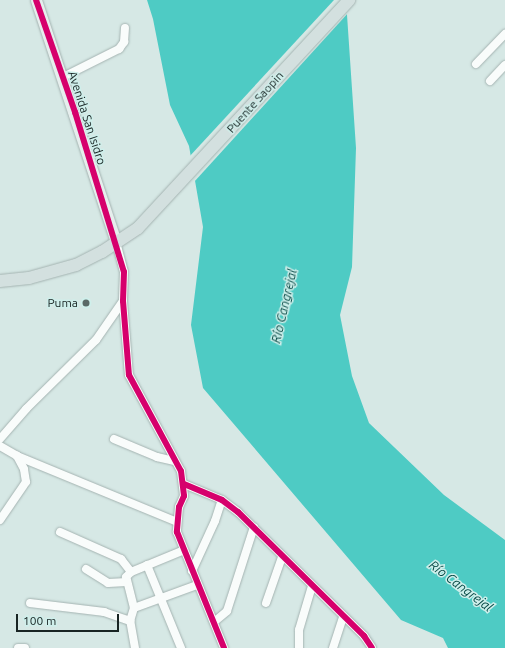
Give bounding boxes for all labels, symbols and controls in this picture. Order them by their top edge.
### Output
street label: Puente Saopin [224,68,286,136]
street label: Avenida San Isidro [65,69,109,167]
water label: Río Cangrejal [268,267,300,345]
place label: Puma [47,296,78,310]
marker: Puma [81,298,91,308]
water label: Río Cangrejal [426,557,496,615]
scale bar [18,606,121,632]
text: 100 m [23,614,56,627]

